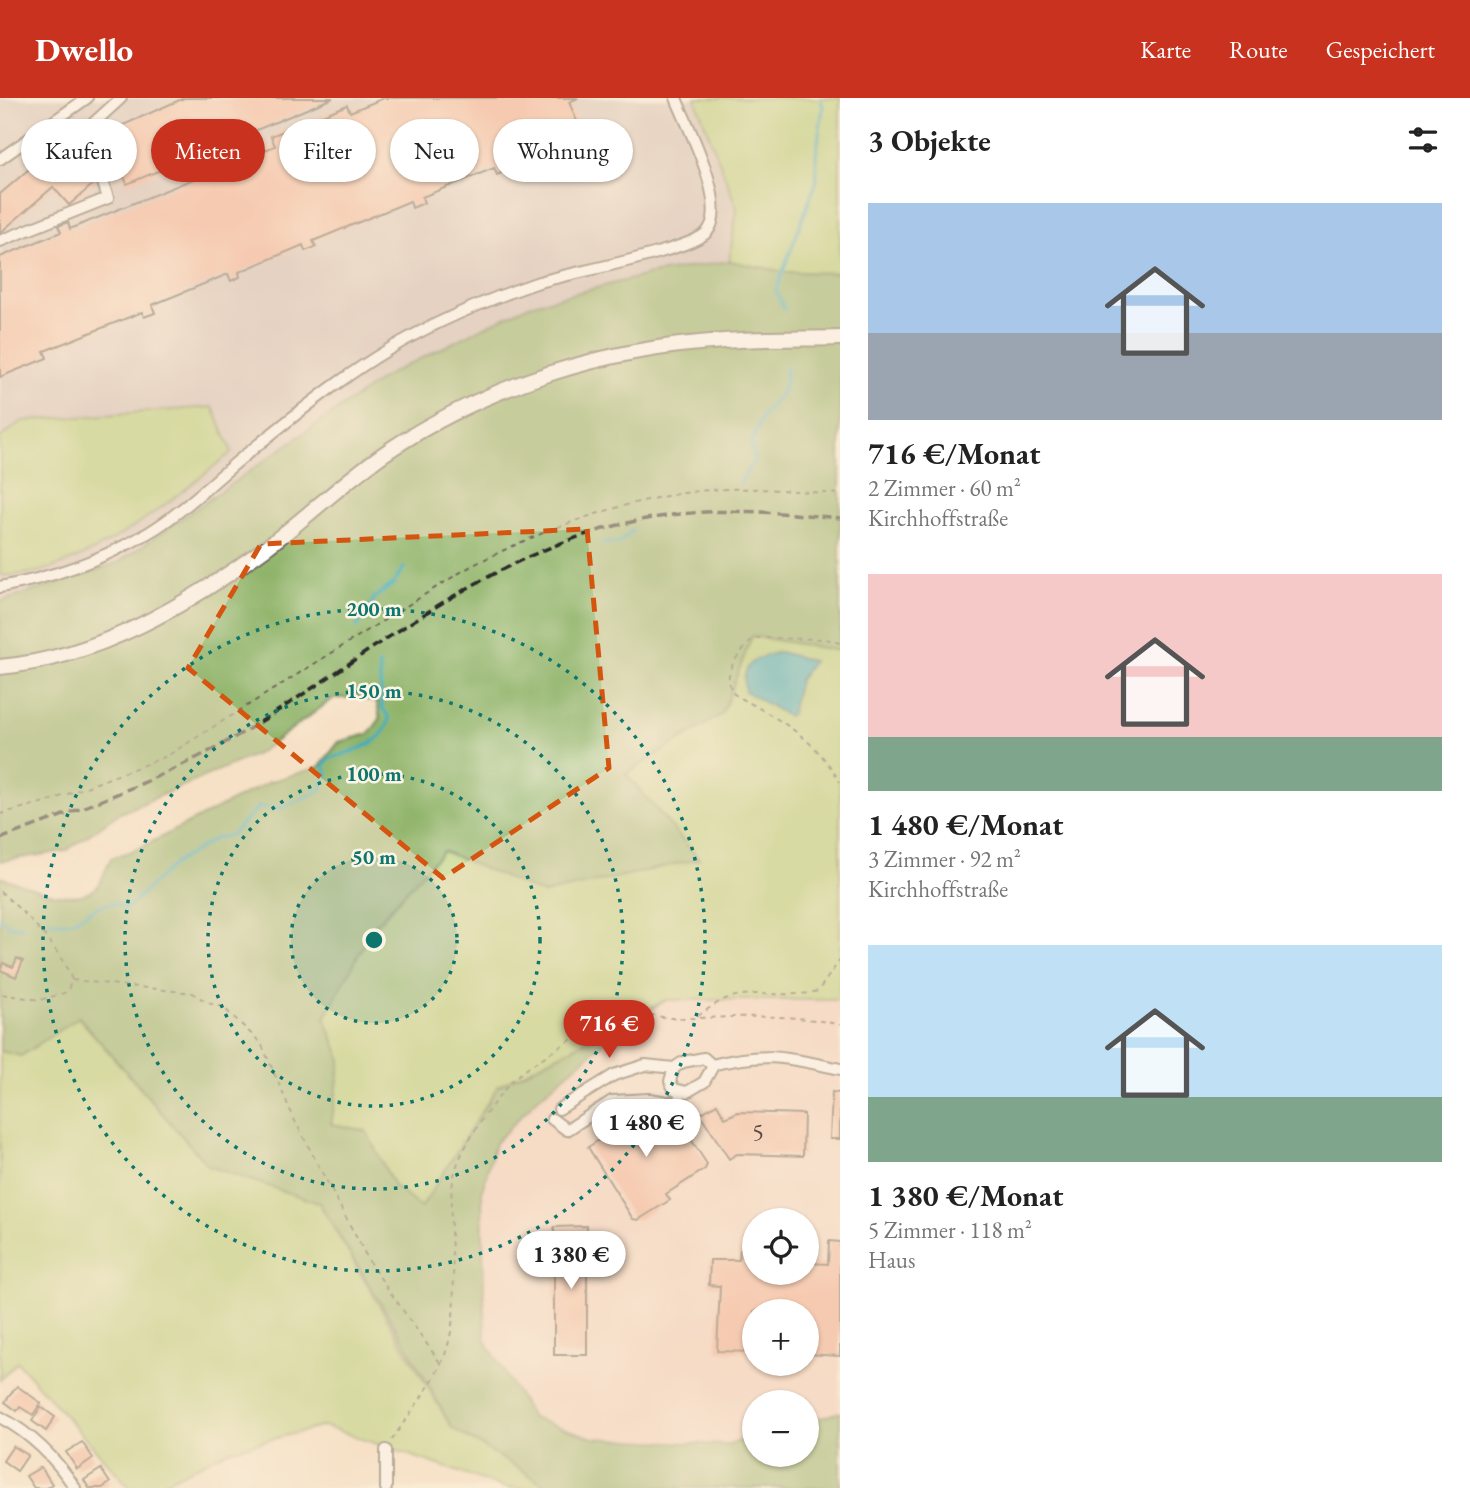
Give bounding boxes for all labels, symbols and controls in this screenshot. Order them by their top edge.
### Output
text: Dwello [35,28,133,71]
text: Karte [1140,34,1191,65]
text: Route [1229,34,1288,65]
text: Gespeichert [1326,34,1435,65]
chip: Kaufen [21,119,137,182]
chip: Mieten [151,119,265,182]
chip: Filter [279,119,376,182]
chip: Neu [390,119,479,182]
chip: Wohnung [493,119,633,182]
text: 3 Objekte [868,121,991,160]
icon: filters [1404,121,1442,159]
icon: home [1092,248,1218,374]
text: 716 €/Monat [868,434,1040,473]
text: 2 Zimmer · 60 m² [868,473,1021,503]
text: Kirchhoffstraße [868,503,1008,533]
text: 200 m [346,595,402,622]
icon: home [1092,619,1218,745]
text: 150 m [346,677,402,704]
text: 100 m [346,760,402,787]
text: 1 480 €/Monat [868,805,1063,844]
text: 50 m [352,843,396,870]
text: 3 Zimmer · 92 m² [868,844,1021,874]
text: Kirchhoffstraße [868,874,1008,904]
centre of rings [362,928,386,952]
icon: home [1092,990,1218,1116]
pin: 716 € [560,1000,658,1060]
text: 716 € [580,1008,638,1038]
pin: 1 480 € [581,1100,711,1159]
text: 1 480 € [608,1107,684,1137]
house number: 5 [752,1116,764,1147]
text: 1 380 €/Monat [868,1176,1063,1215]
map controls [742,1208,819,1467]
button: locate [742,1208,819,1285]
text: 5 Zimmer · 118 m² [868,1215,1032,1245]
pin: 1 380 € [506,1232,636,1291]
text: 1 380 € [533,1239,609,1269]
text: Haus [868,1245,915,1275]
button: + [742,1299,819,1376]
button: − [742,1390,819,1467]

